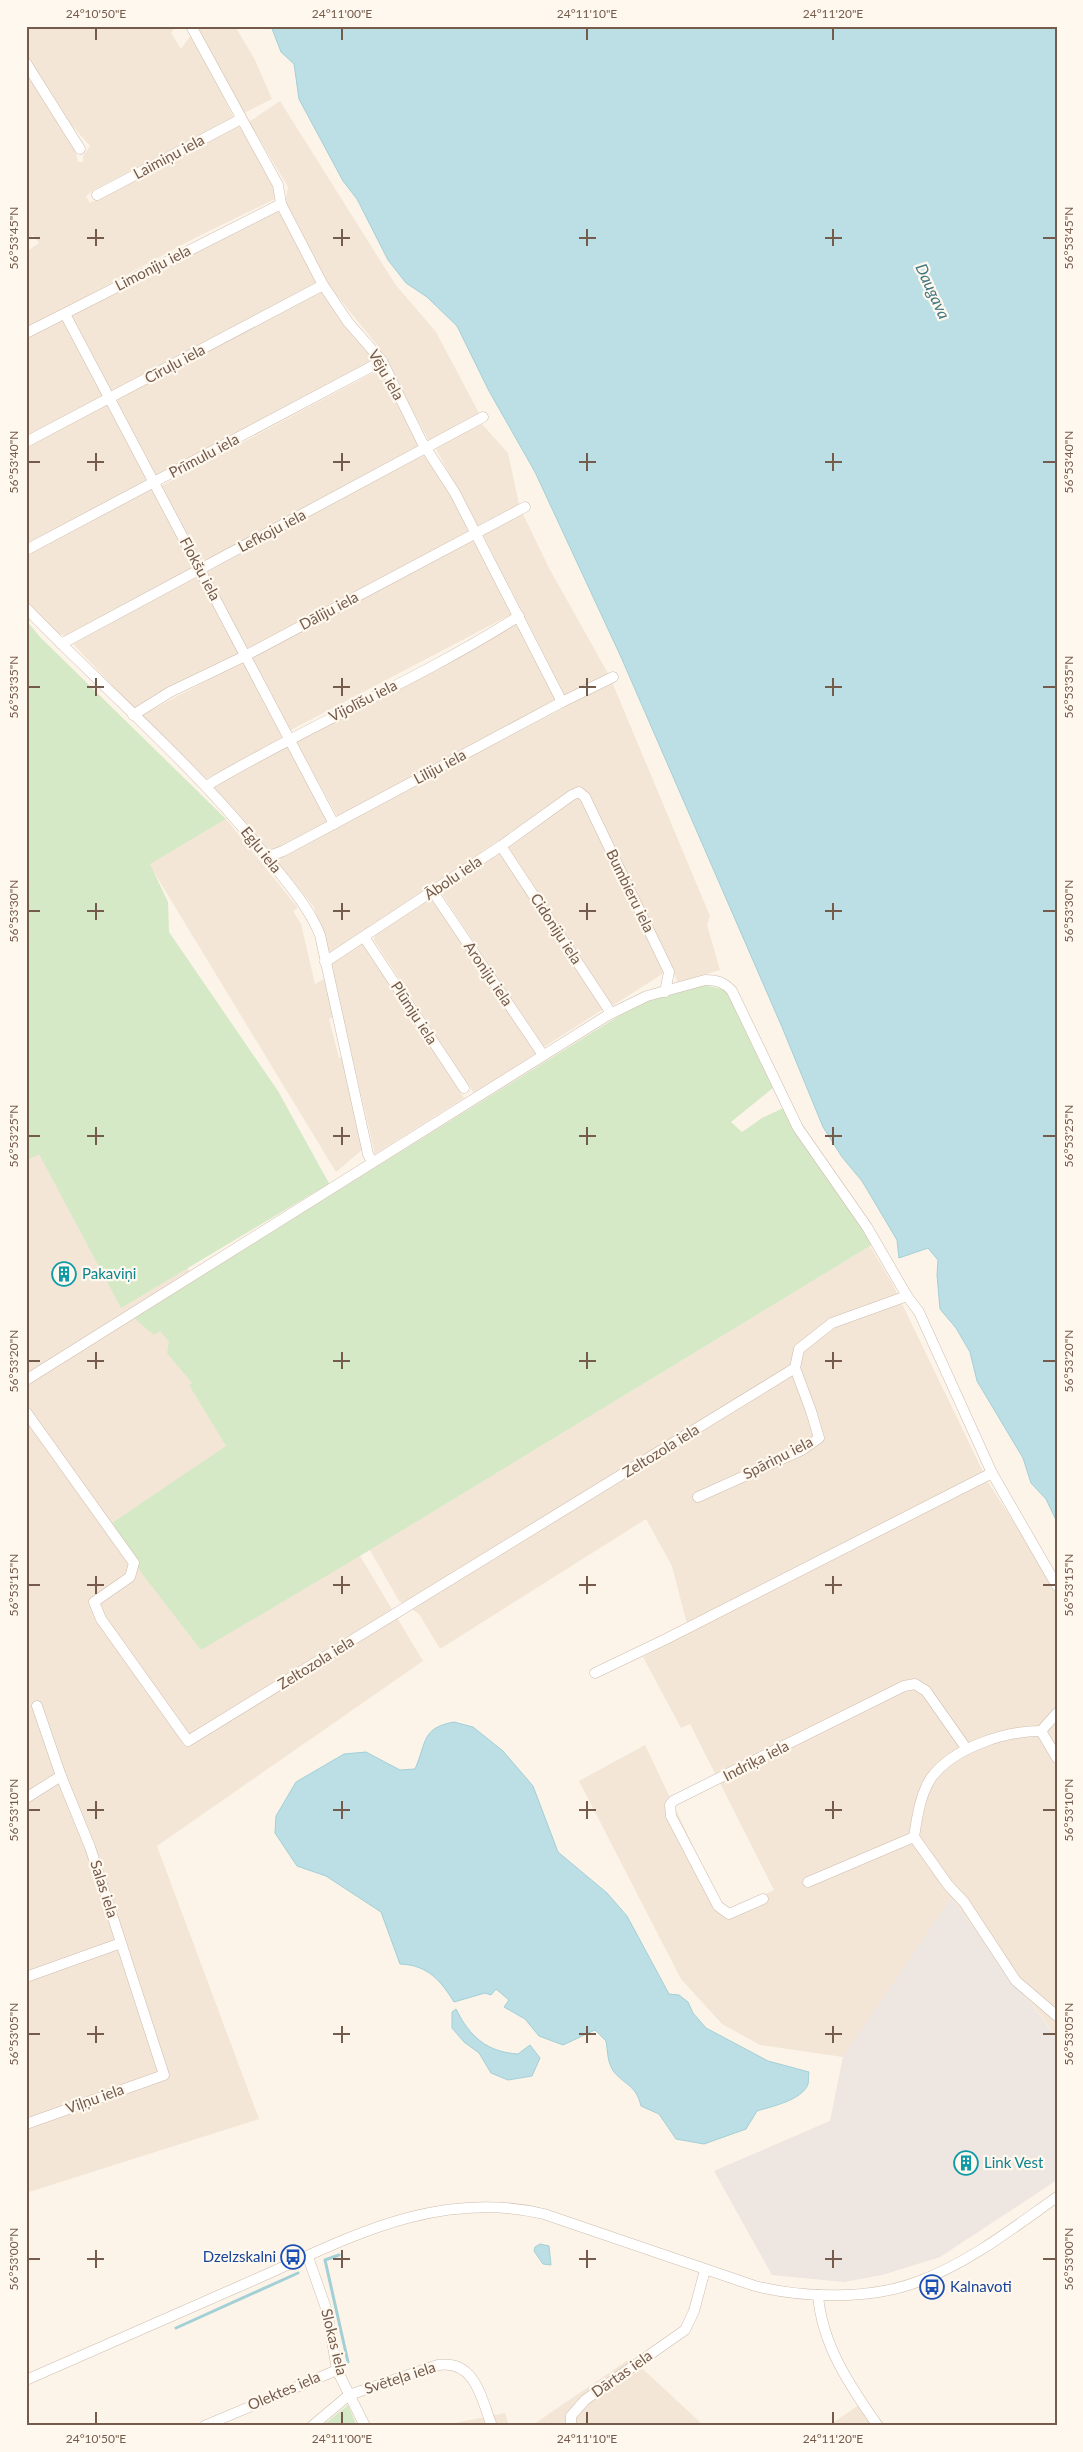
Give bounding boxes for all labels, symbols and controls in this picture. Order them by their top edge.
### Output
text: 24°10'50"E [66,6,126,21]
text: 24°11'00"E [312,6,372,21]
text: 24°11'10"E [557,6,617,21]
text: 24°11'20"E [803,6,863,21]
street label: Laimiņu iela [130,130,207,182]
text: 56°53'45"N [6,207,21,269]
text: 56°53'45"N [1061,207,1076,269]
street label: Limoniju iela [112,240,193,294]
water label: Daugava [912,260,955,322]
street label: Cīruļu iela [141,340,208,387]
street label: Vēju iela [365,346,408,403]
street label: Prīmulu iela [165,429,242,481]
text: 56°53'40"N [6,431,21,493]
text: 56°53'40"N [1061,431,1076,493]
street label: Lefkoju iela [234,505,309,556]
street label: Flokšu iela [177,534,225,603]
street label: Dāliju iela [296,587,361,633]
text: 56°53'35"N [6,656,21,718]
text: 56°53'35"N [1061,656,1076,718]
street label: Vijolīšu iela [325,675,400,725]
street label: Liliju iela [410,745,469,787]
street label: Egļu iela [238,823,286,876]
street label: Bumbieru iela [603,846,659,935]
street label: Ābolu iela [420,851,485,903]
text: 56°53'30"N [6,880,21,942]
text: 56°53'30"N [1061,880,1076,942]
street label: Cidoniju iela [527,890,586,967]
street label: Aroniju iela [461,938,517,1009]
street label: Plūmju iela [388,978,442,1047]
text: 56°53'25"N [6,1105,21,1167]
text: 56°53'25"N [1061,1105,1076,1167]
building icon: Pakaviņi [51,1261,77,1287]
place label: Pakaviņi [82,1264,136,1282]
text: 56°53'20"N [6,1330,21,1392]
text: 56°53'20"N [1061,1330,1076,1392]
street label: Zeltozola iela [619,1420,702,1481]
street label: Spāriņu iela [740,1432,815,1482]
text: 56°53'15"N [6,1554,21,1616]
text: 56°53'15"N [1061,1554,1076,1616]
street label: Zeltozola iela [274,1632,357,1693]
street label: Indriķa iela [720,1736,791,1784]
text: 56°53'10"N [6,1779,21,1841]
text: 56°53'10"N [1061,1779,1076,1841]
street label: Salas iela [87,1858,123,1920]
text: 56°53'05"N [6,2003,21,2065]
text: 56°53'05"N [1061,2003,1076,2065]
street label: Viļņu iela [63,2079,126,2117]
building icon: Link Vest [953,2150,979,2176]
place label: Link Vest [984,2153,1044,2171]
text: 56°53'00"N [6,2228,21,2290]
text: 56°53'00"N [1061,2228,1076,2290]
bus stop icon: Dzelzskalni [280,2244,306,2270]
place label: Dzelzskalni [203,2247,276,2265]
bus stop icon: Kalnavoti [919,2274,945,2300]
place label: Kalnavoti [950,2277,1012,2295]
street label: Slokas iela [318,2307,352,2377]
street label: Dārtas iela [588,2346,655,2401]
street label: Svēteļa iela [362,2357,438,2397]
street label: Olektes iela [245,2367,323,2413]
text: 24°10'50"E [66,2431,126,2446]
text: 24°11'00"E [312,2431,372,2446]
text: 24°11'10"E [557,2431,617,2446]
text: 24°11'20"E [803,2431,863,2446]

